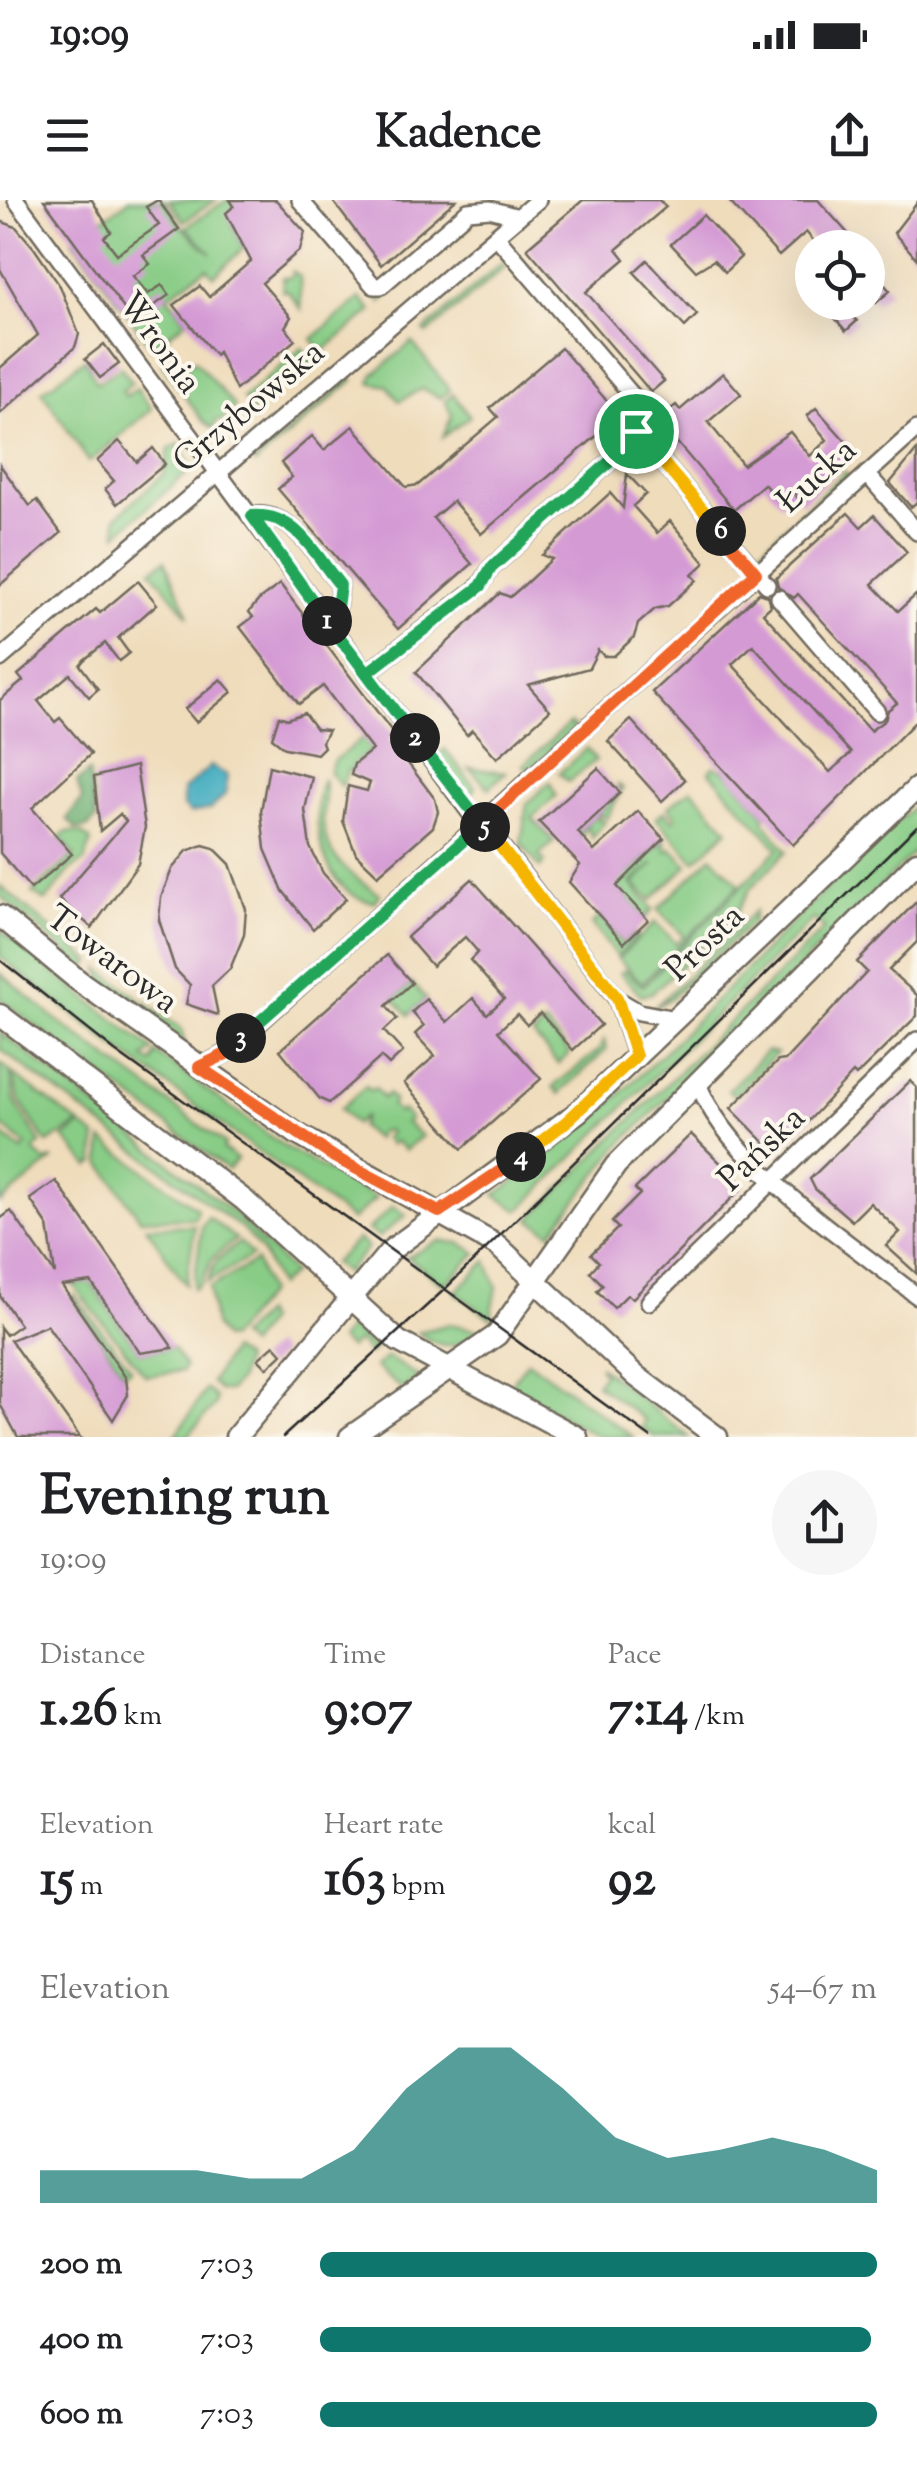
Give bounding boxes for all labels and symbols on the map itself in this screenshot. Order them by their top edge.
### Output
street label: Wronia [103,282,213,406]
street label: Grzybowska [163,329,337,487]
pin [594,389,679,474]
street label: Łucka [767,427,869,527]
pin: 6 [696,506,746,556]
pin: 1 [302,596,352,646]
pin: 2 [390,713,440,763]
pin: 5 [460,802,510,852]
street label: Prosta [655,893,757,995]
street label: Towarowa [34,894,188,1028]
pin: 3 [216,1013,266,1063]
street label: Pańska [708,1095,818,1205]
pin: 4 [496,1132,546,1182]

